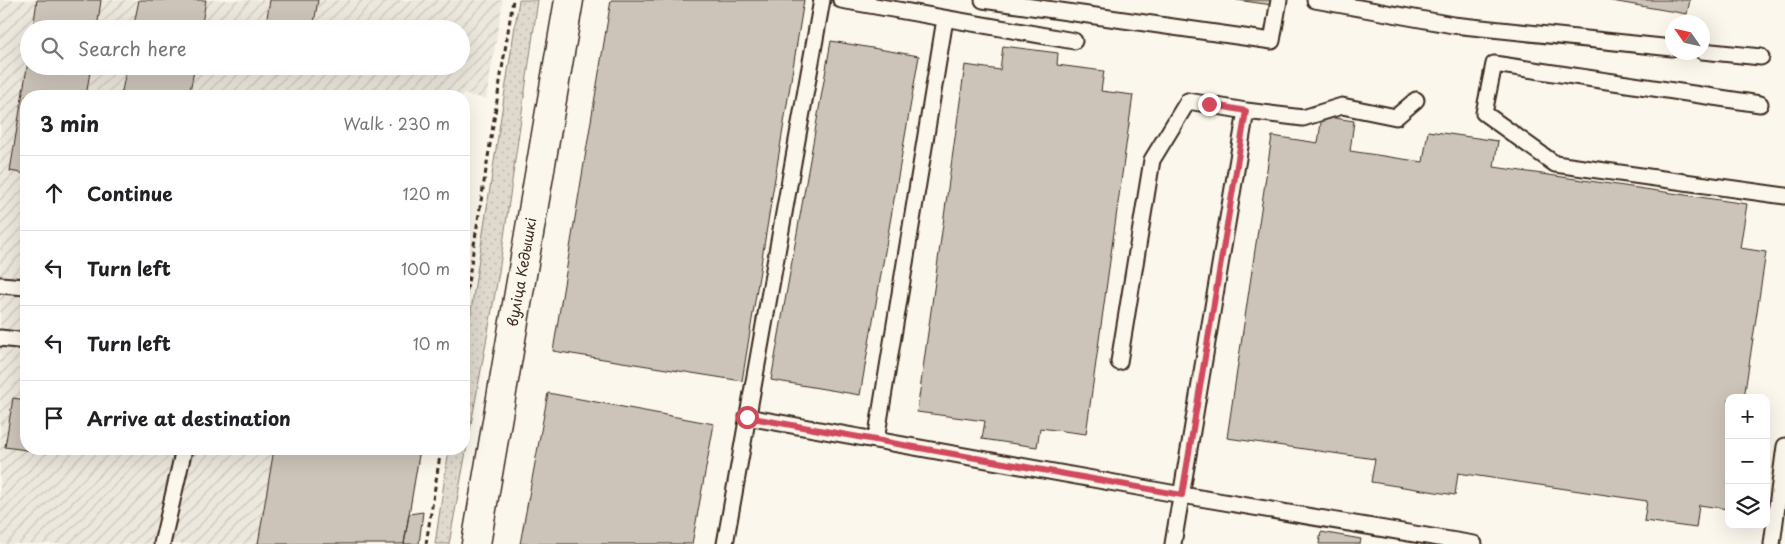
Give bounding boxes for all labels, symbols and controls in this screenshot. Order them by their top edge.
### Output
north arrow [1665,15,1710,60]
search box [20,20,470,75]
icon: search [38,34,66,62]
text: Search here [78,34,187,62]
route end [1198,93,1221,116]
text: 3 min [40,107,99,139]
text: Walk · 230 m [343,111,450,135]
icon: ahead [40,179,68,207]
text: Continue [87,179,173,207]
text: 120 m [403,181,450,205]
street label: вуліца Кедышкі [502,216,541,328]
icon: left [40,254,68,282]
text: Turn left [87,254,171,282]
text: 100 m [401,256,450,280]
icon: left [40,329,68,357]
text: Turn left [87,329,171,357]
text: 10 m [413,331,450,355]
map controls [1725,394,1770,529]
button: + [1725,394,1770,439]
icon: arrive [40,404,68,432]
text: Arrive at destination [87,404,291,432]
route start [736,406,759,429]
button: − [1725,439,1770,484]
button: layers [1725,484,1770,529]

